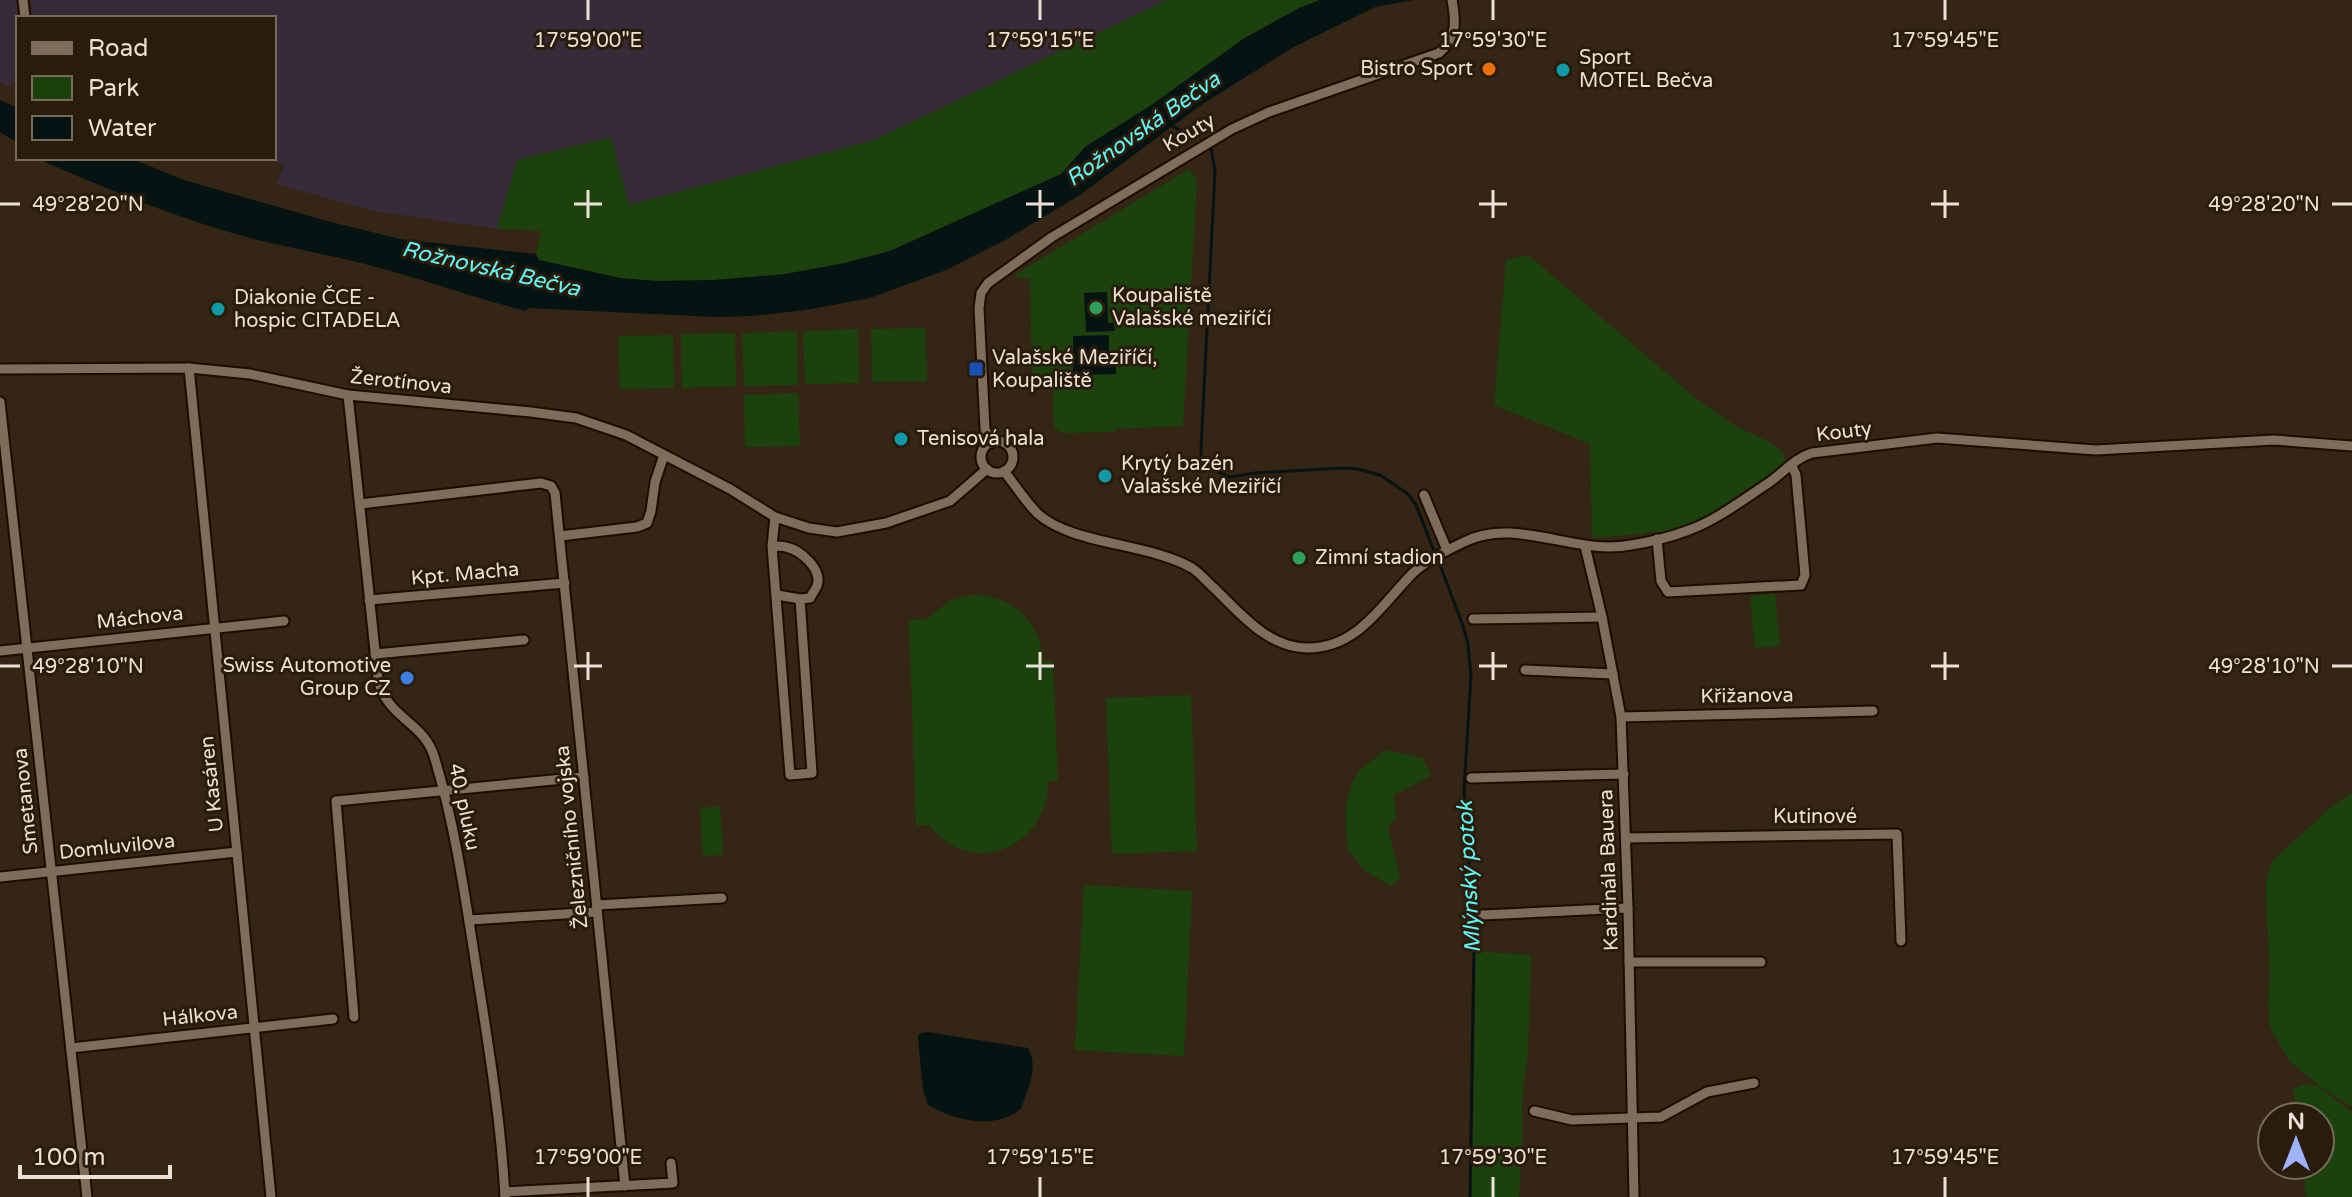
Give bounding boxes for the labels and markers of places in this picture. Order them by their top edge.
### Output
place label: Sport MOTEL Bečva [1579,46,1713,93]
place label: Bistro Sport [1360,57,1473,81]
marker: Bistro Sport [1480,60,1498,78]
marker: Sport MOTEL Bečva [1554,61,1572,79]
place label: Koupaliště Valašské meziříčí [1112,284,1272,331]
place label: Diakonie ČCE - hospic CITADELA [234,285,401,333]
marker: Koupaliště Valašské meziříčí [1087,299,1105,317]
marker: Diakonie ČCE - hospic CITADELA [209,300,227,318]
place label: Valašské Meziříčí, Koupaliště [992,346,1157,393]
marker: Valašské Meziříčí, Koupaliště [967,360,985,378]
place label: Tenisová hala [917,427,1045,451]
marker: Tenisová hala [892,430,910,448]
place label: Krytý bazén Valašské Meziříčí [1121,452,1281,499]
marker: Krytý bazén Valašské Meziříčí [1096,467,1114,485]
place label: Zimní stadion [1315,546,1444,570]
marker: Zimní stadion [1290,549,1308,567]
place label: Swiss Automotive Group CZ [223,654,391,701]
marker: Swiss Automotive Group CZ [398,669,416,687]

